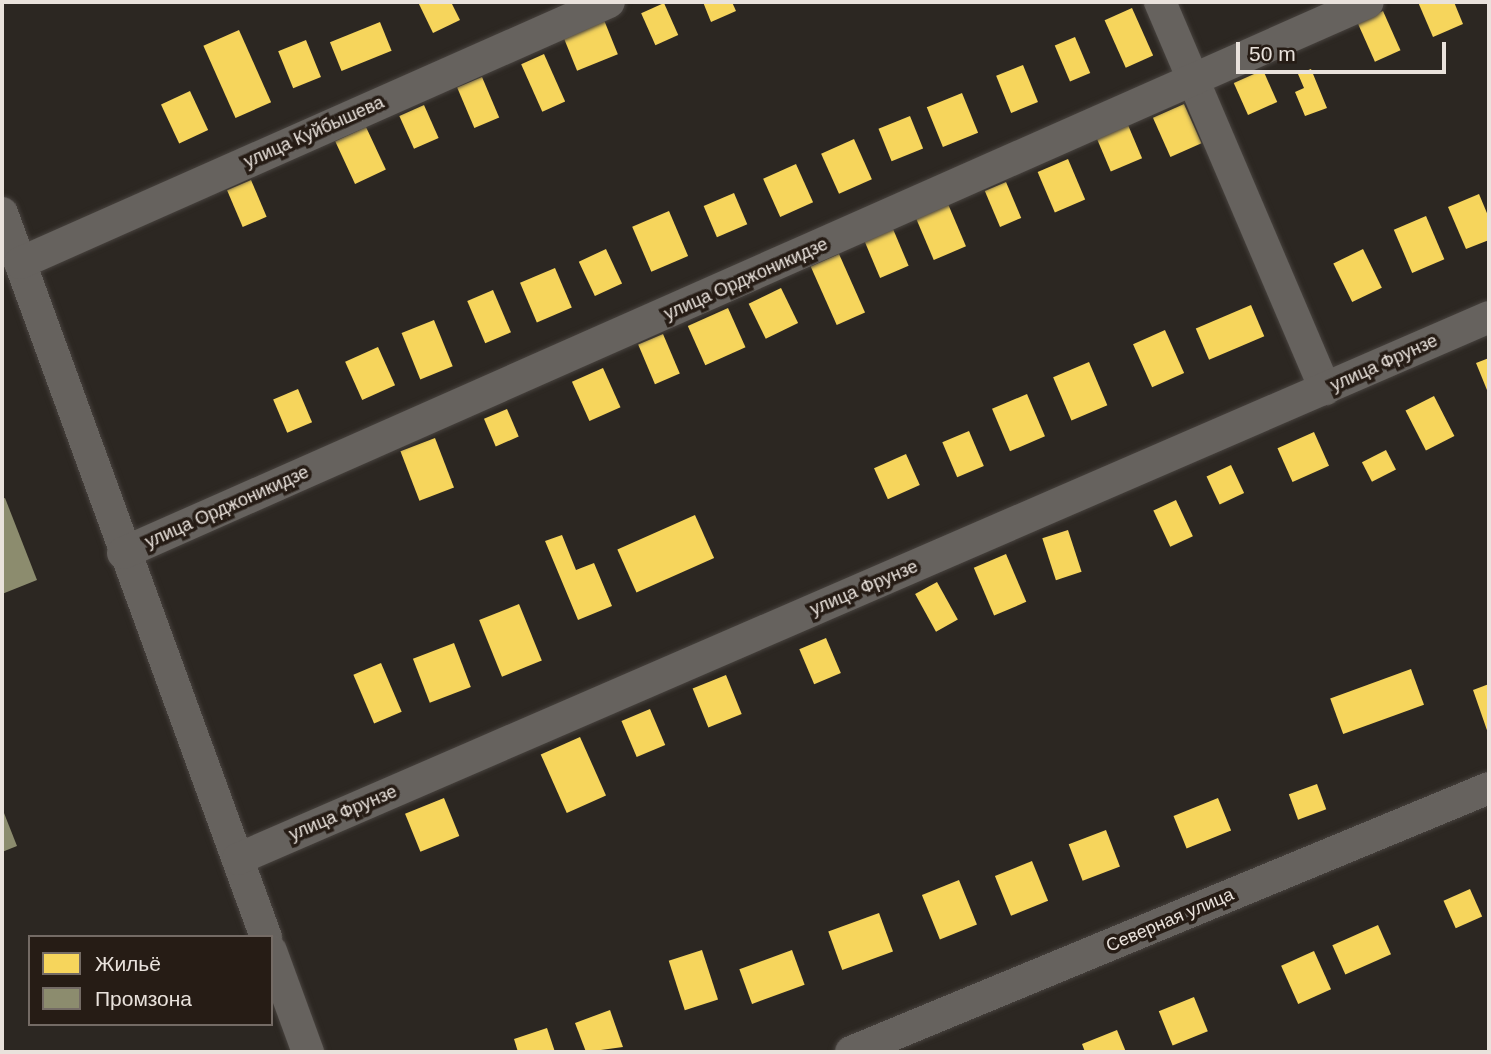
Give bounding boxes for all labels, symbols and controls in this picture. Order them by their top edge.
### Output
scale bar [1239,28,1449,72]
text: 50 m [1249,42,1296,65]
street label: улица Куйбышева [241,91,387,173]
street label: улица Орджоникидзе [661,233,831,325]
street label: улица Фрунзе [1327,330,1441,396]
street label: улица Орджоникидзе [142,461,312,553]
street label: улица Фрунзе [807,556,921,620]
street label: улица Фрунзе [286,781,400,845]
street label: Северная улица [1103,883,1237,957]
legend [28,935,273,1026]
text: Жильё [95,952,161,975]
text: Промзона [95,987,192,1010]

